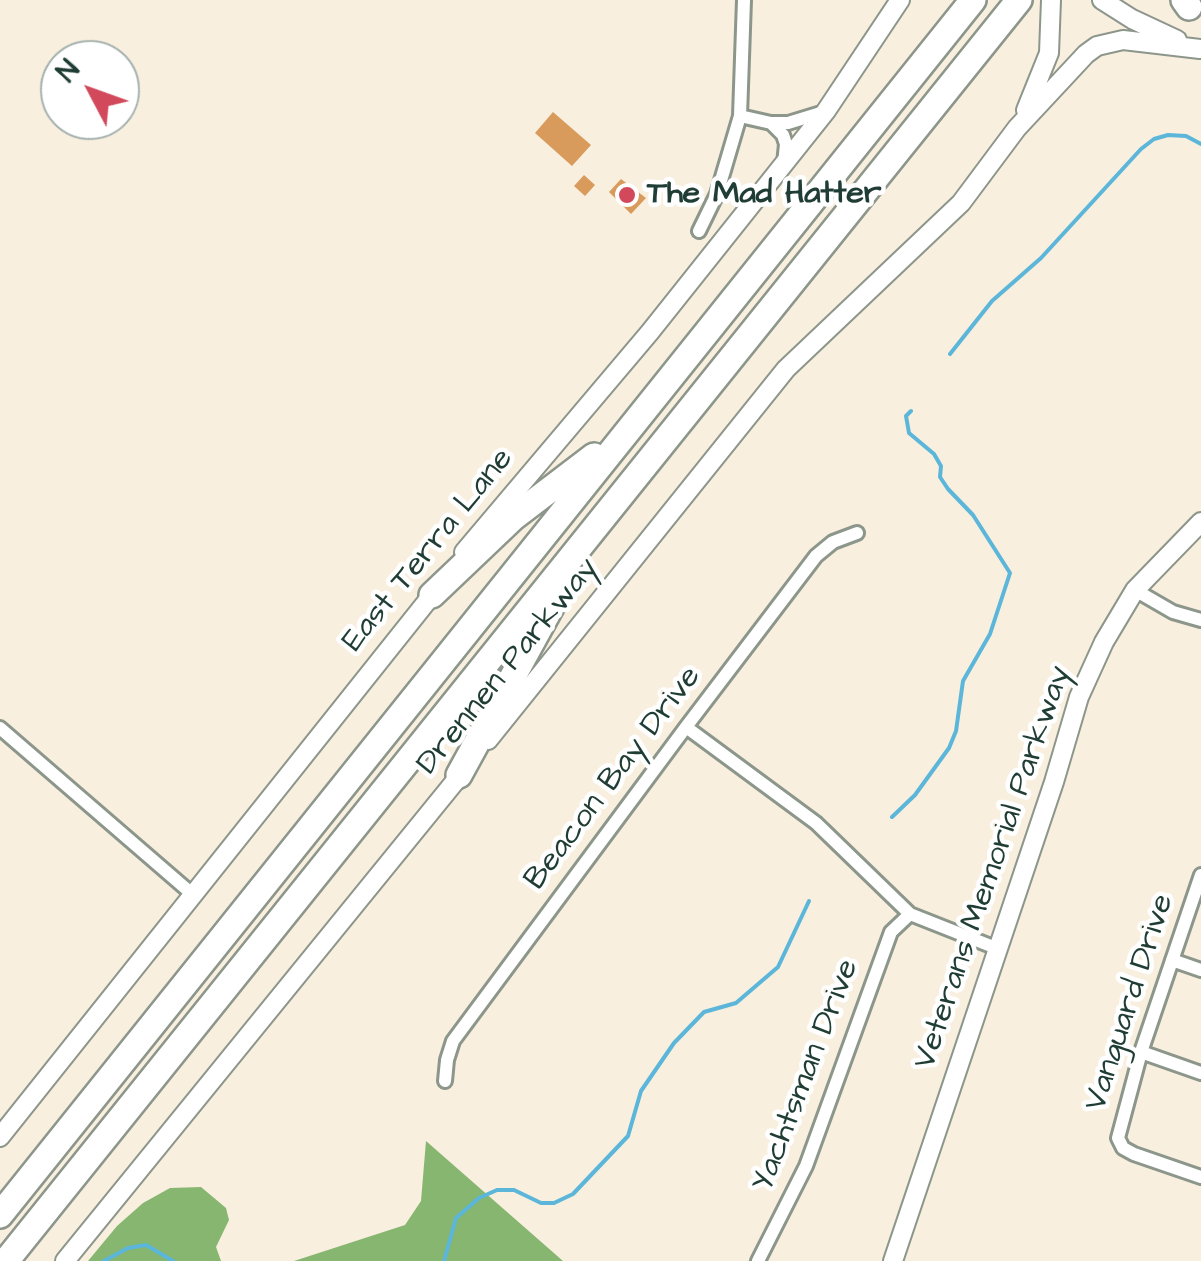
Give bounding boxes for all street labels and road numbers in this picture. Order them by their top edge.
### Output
street label: East Terra Lane [335,442,523,660]
street label: Drennen Parkway [410,551,608,783]
street label: Beacon Bay Drive [517,660,711,898]
street label: Veterans Memorial Parkway [907,662,1081,1074]
street label: Vanguard Drive [1078,890,1184,1116]
street label: Yachtsman Drive [745,954,869,1198]

